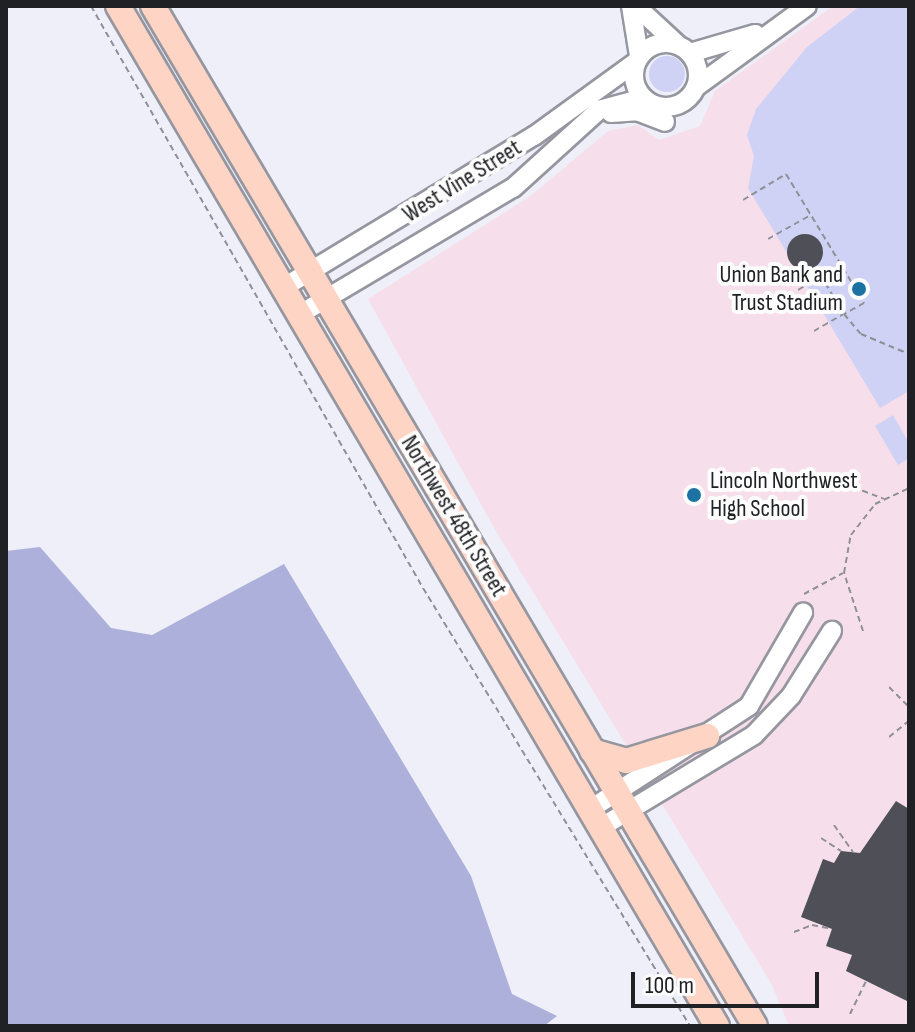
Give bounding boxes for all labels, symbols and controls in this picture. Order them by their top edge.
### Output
street label: West Vine Street [397,133,527,229]
place label: Union Bank and Trust Stadium [720,261,843,317]
marker: Union Bank and Trust Stadium [850,280,868,298]
street label: Northwest 48th Street [395,430,513,602]
place label: Lincoln Northwest High School [710,467,858,523]
marker: Lincoln Northwest High School [685,486,703,504]
scale bar [635,956,823,1006]
text: 100 m [645,971,694,1000]

